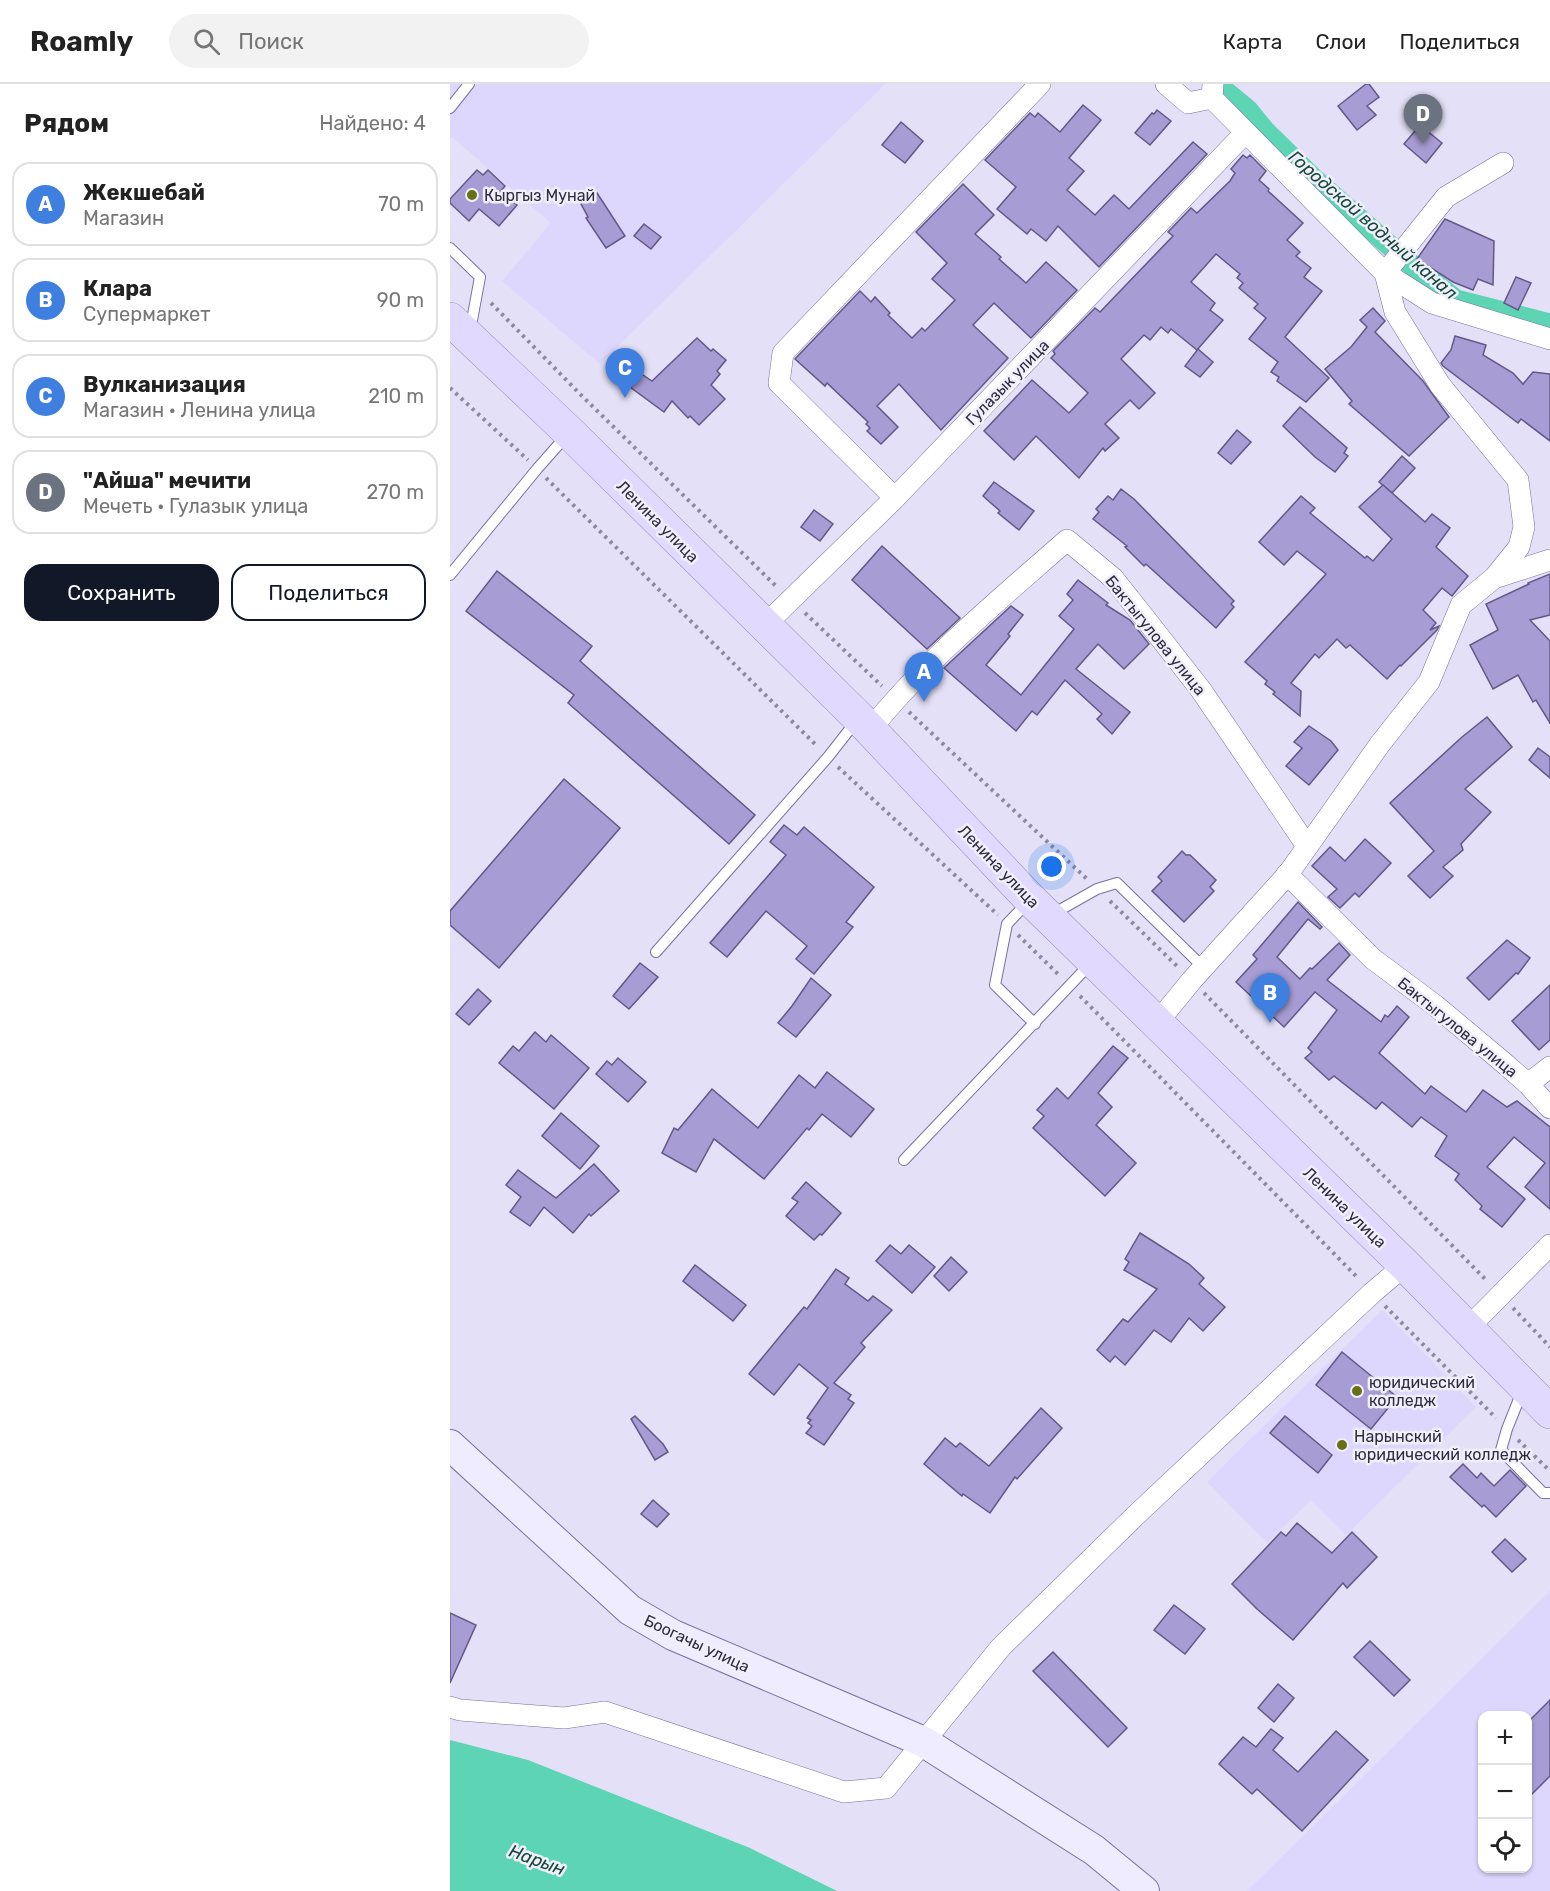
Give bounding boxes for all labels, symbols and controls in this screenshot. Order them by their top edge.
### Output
search box [169,14,589,68]
text: Roamly [30,25,133,58]
icon: search [190,25,223,58]
text: Поиск [238,28,304,55]
text: Карта [1222,29,1282,54]
text: Слои [1315,29,1366,54]
text: Поделиться [1399,29,1520,54]
pin: D [1404,94,1442,144]
text: Рядом [24,108,109,139]
text: Найдено: 4 [319,111,426,135]
water label: Городской водный канал [1284,146,1462,305]
text: Жекшебай [83,179,205,206]
place label: Кыргыз Мунай [484,186,595,205]
marker: Кыргыз Мунай [465,188,479,202]
text: A [38,192,53,216]
text: 70 m [378,192,424,216]
text: Магазин [83,206,164,230]
text: Клара [83,275,152,302]
text: B [38,288,53,312]
text: 90 m [377,288,424,312]
text: Супермаркет [83,302,211,326]
street label: Гулазык улица [962,336,1053,429]
pin: C [606,348,645,398]
text: Вулканизация [83,371,246,398]
text: C [38,384,53,408]
text: 210 m [368,384,424,408]
text: Магазин · Ленина улица [83,398,316,422]
text: "Айша" мечити [83,467,251,494]
street label: Ленина улица [613,476,703,566]
text: D [38,480,53,504]
text: 270 m [367,480,424,504]
text: Мечеть · Гулазык улица [83,494,308,518]
button: Сохранить [24,564,219,621]
button: Поделиться [231,564,426,621]
street label: Бактыгулова улица [1101,572,1210,699]
pin: A [904,652,944,702]
street label: Ленина улица [954,821,1043,912]
your location [1037,852,1066,881]
street label: Бактыгулова улица [1394,973,1521,1082]
pin: B [1250,974,1290,1023]
street label: Ленина улица [1299,1163,1390,1252]
place label: юридический колледж [1369,1373,1475,1410]
marker: юридический колледж [1350,1384,1364,1398]
place label: Нарынский юридический колледж [1354,1427,1531,1464]
marker: Нарынский юридический колледж [1335,1438,1349,1452]
street label: Боогачы улица [641,1611,753,1676]
map controls [1478,1711,1532,1873]
button: + [1478,1711,1532,1765]
button: − [1478,1765,1532,1819]
button: locate [1478,1819,1532,1873]
water label: Нарын [506,1840,568,1880]

